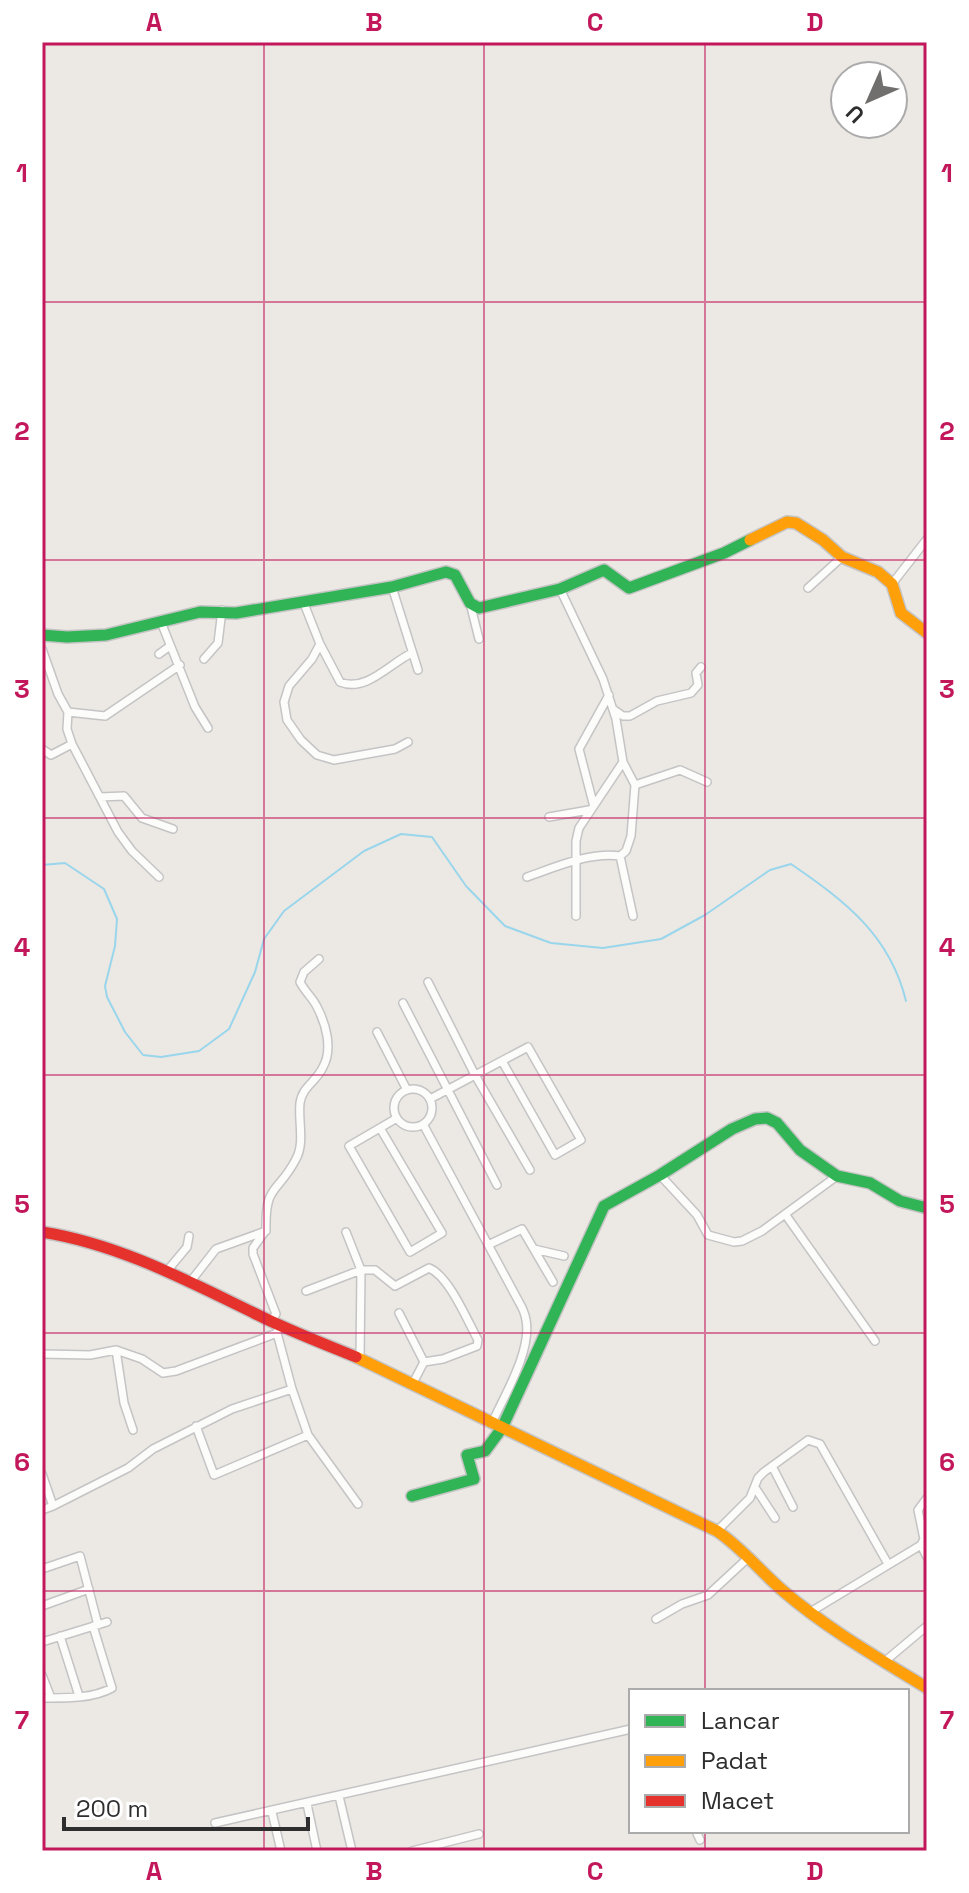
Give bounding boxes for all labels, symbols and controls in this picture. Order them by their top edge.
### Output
text: A [146,5,163,39]
text: B [365,5,383,39]
text: C [587,5,603,39]
text: D [806,5,824,39]
north arrow [829,60,909,140]
text: U [840,99,870,129]
text: 1 [16,156,28,190]
text: 1 [941,156,953,190]
text: 2 [14,414,30,448]
text: 2 [939,414,955,448]
text: 3 [14,672,30,706]
text: 3 [939,672,955,706]
text: 4 [14,930,30,964]
text: 4 [939,930,955,964]
text: 5 [14,1187,30,1221]
text: 5 [939,1187,955,1221]
text: 6 [14,1445,30,1479]
text: 6 [939,1445,955,1479]
legend [629,1689,909,1833]
text: 7 [15,1703,29,1737]
text: 7 [940,1703,954,1737]
text: Lancar [701,1705,780,1736]
text: Padat [701,1745,768,1776]
scale bar [64,1781,308,1831]
text: Macet [701,1785,774,1816]
text: 200 m [76,1793,148,1824]
text: A [146,1854,163,1888]
text: B [365,1854,383,1888]
text: C [587,1854,603,1888]
text: D [806,1854,824,1888]

